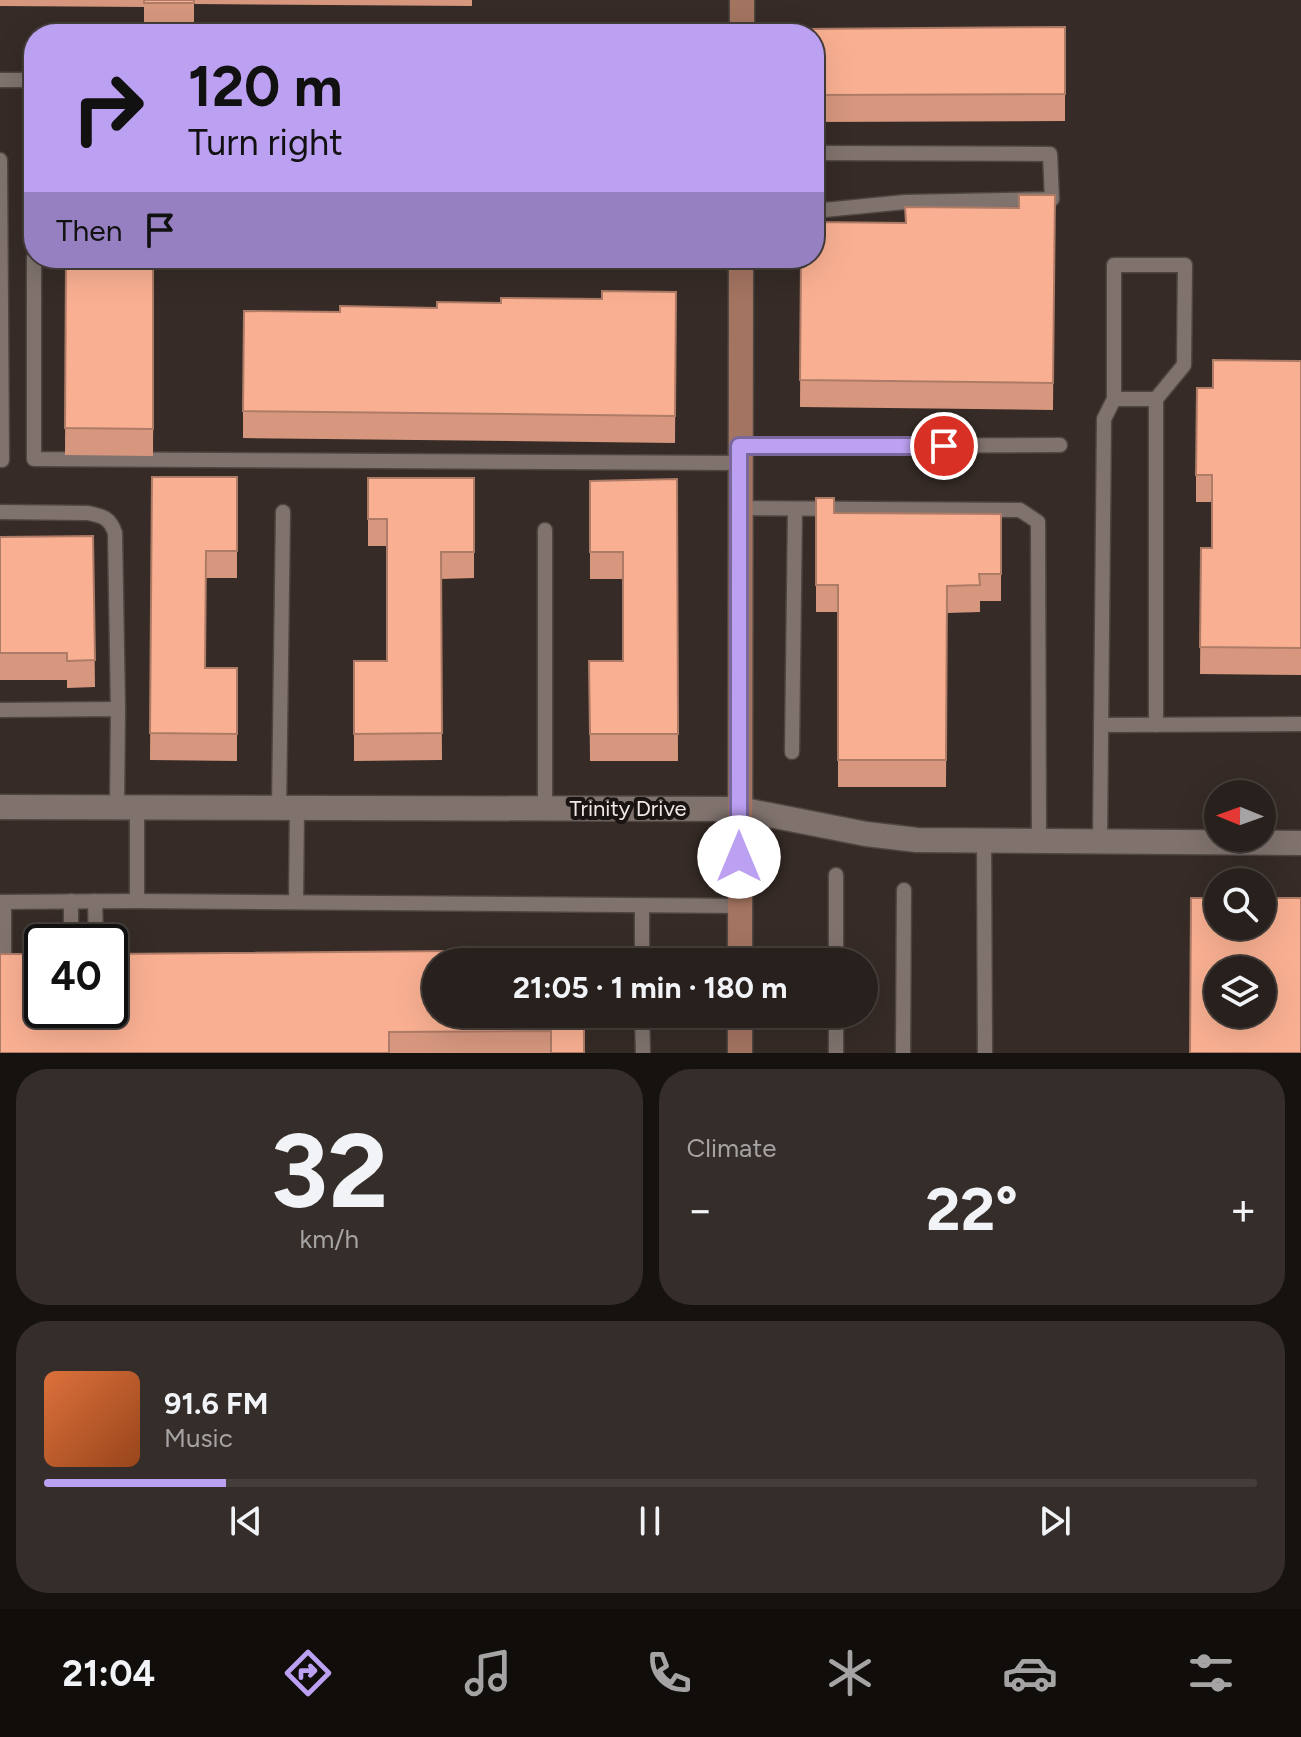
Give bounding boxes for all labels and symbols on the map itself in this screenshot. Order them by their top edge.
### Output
pin [910,412,978,480]
north arrow [1204,780,1276,852]
street label: Trinity Drive [569,795,687,822]
position arrow [697,815,781,899]
speed limit sign: 40 [24,924,128,1028]

